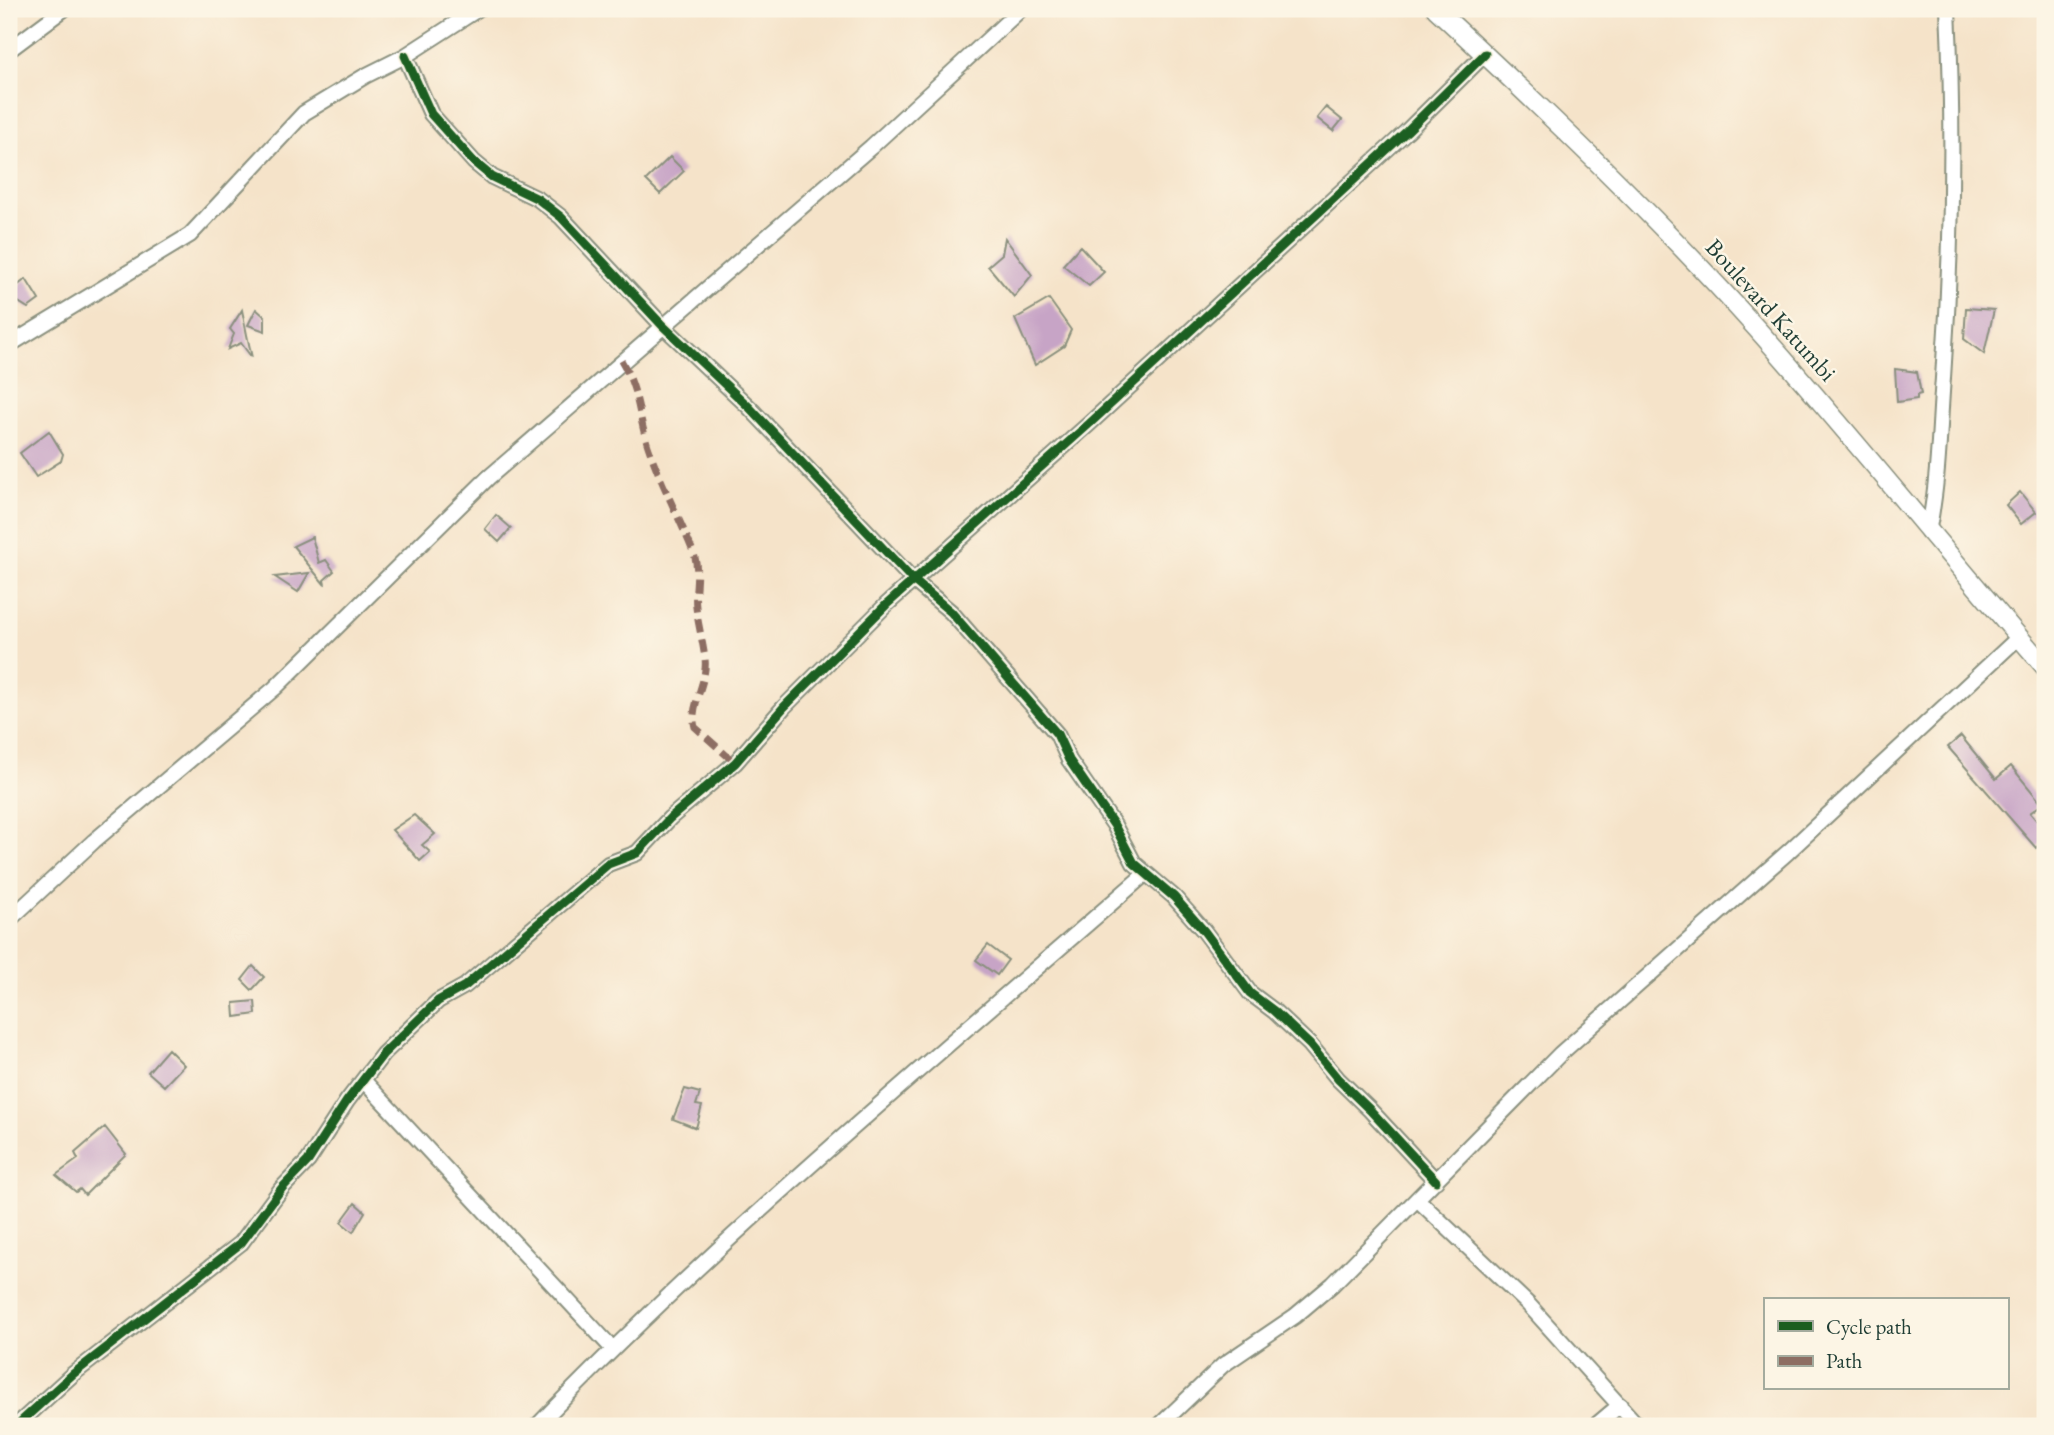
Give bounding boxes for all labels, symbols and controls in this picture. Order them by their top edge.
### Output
street label: Boulevard Katumbi [1699,232,1844,388]
legend [1764,1298,2008,1390]
text: Cycle path [1826,1313,1912,1340]
text: Path [1826,1347,1863,1374]

